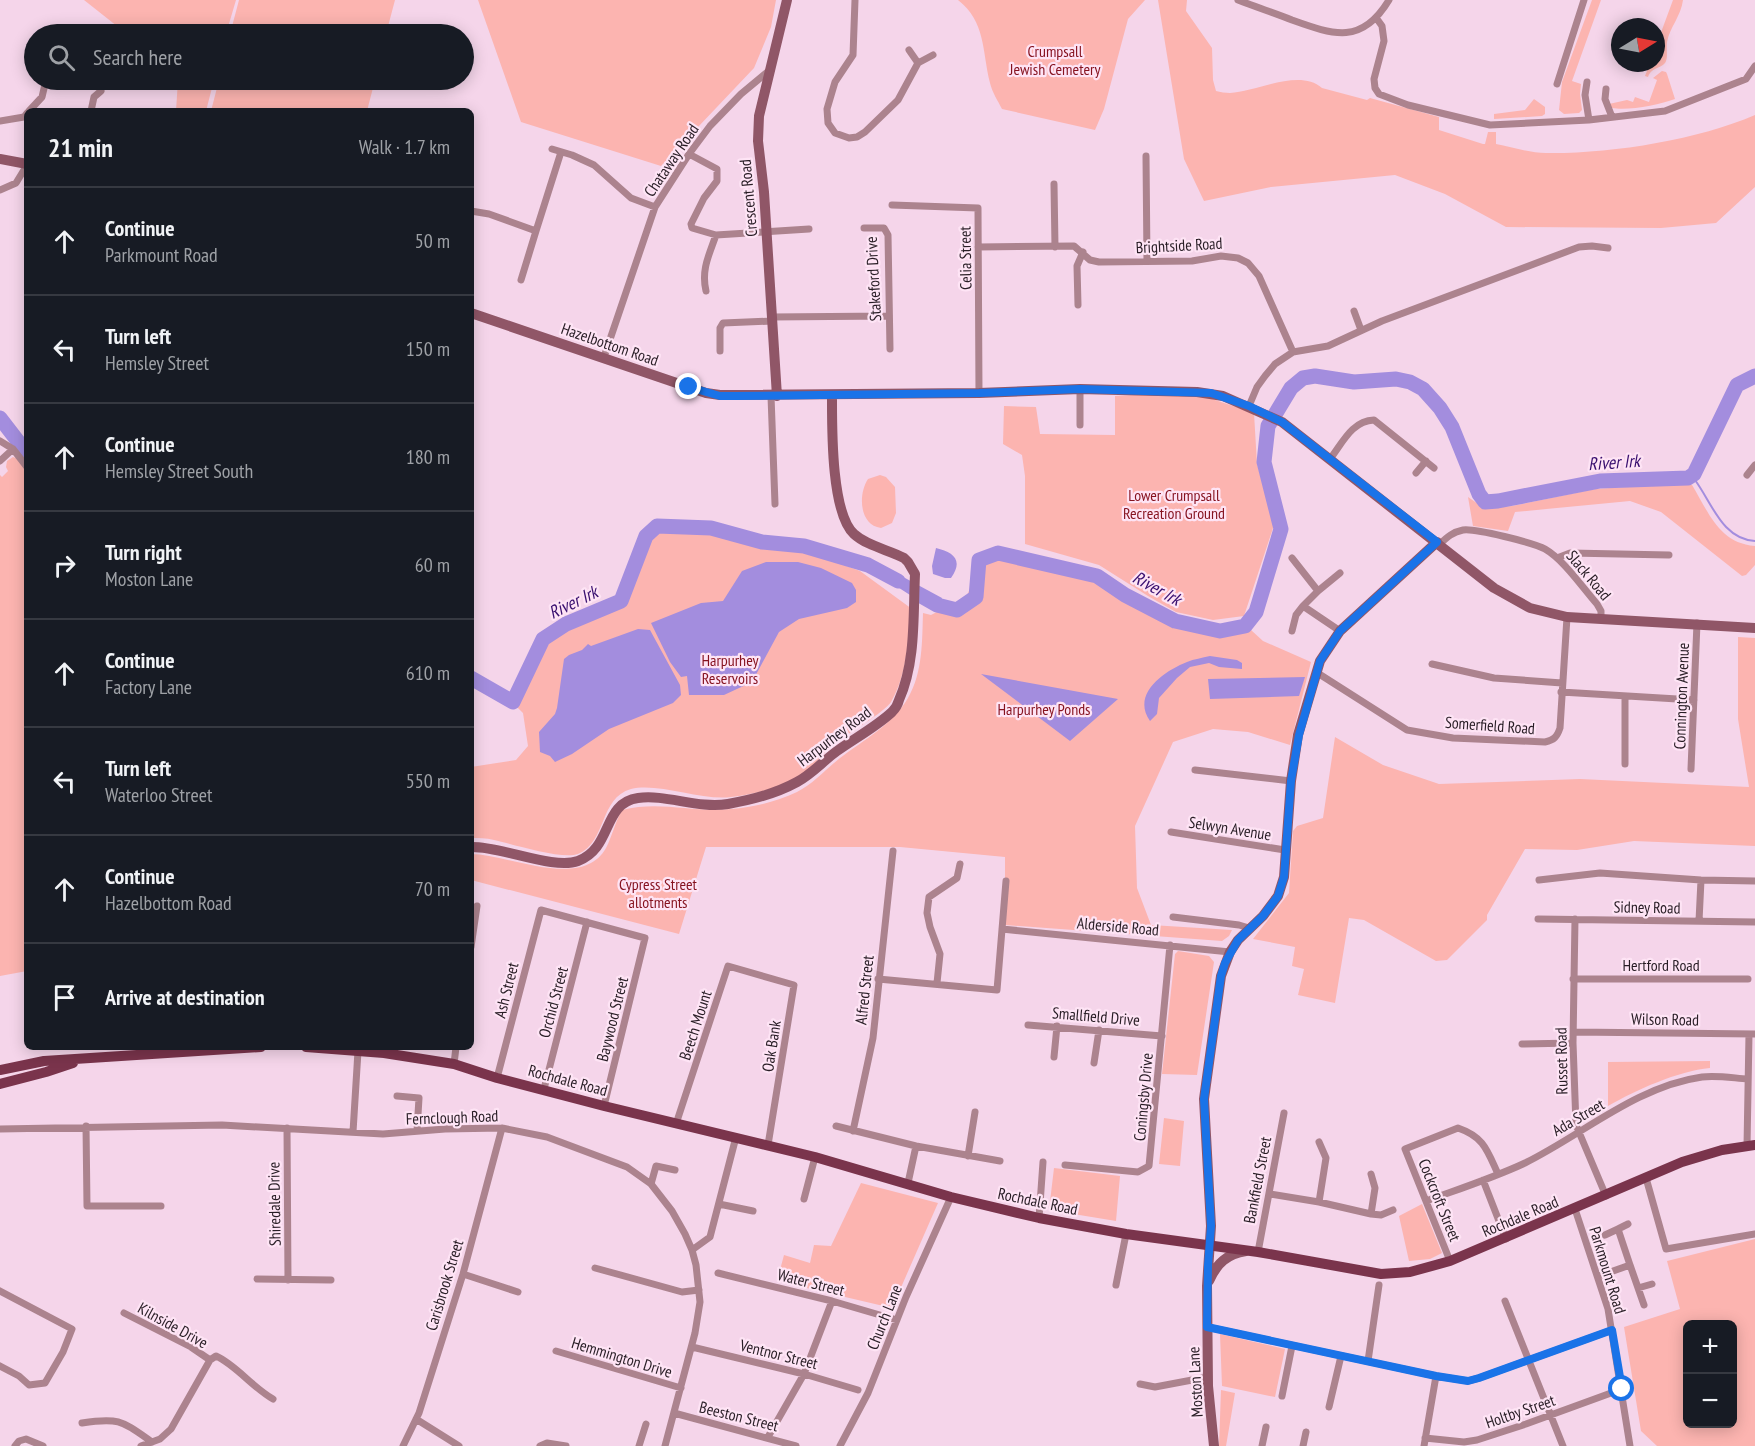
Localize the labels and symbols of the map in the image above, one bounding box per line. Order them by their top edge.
north arrow [1611,18,1665,72]
park label: Crumpsall Jewish Cemetery [1009,41,1100,79]
street label: Chataway Road [639,120,703,200]
street label: Crescent Road [735,158,761,238]
street label: Celia Street [954,225,976,290]
street label: Brightside Road [1135,233,1223,257]
street label: Stakeford Drive [861,236,885,322]
street label: Hazelbottom Road [559,318,661,370]
route end [675,373,701,399]
water label: River Irk [1587,449,1643,475]
park label: Lower Crumpsall Recreation Ground [1123,485,1225,523]
street label: Slack Road [1562,546,1616,604]
water label: River Irk [1129,565,1187,612]
water label: River Irk [545,579,603,624]
street label: Connington Avenue [1669,642,1693,750]
park label: Harpurhey Reservoirs [701,650,759,688]
park label: Harpurhey Ponds [998,699,1091,719]
street label: Harpurhey Road [793,702,875,770]
street label: Somerfield Road [1444,712,1536,738]
street label: Selwyn Avenue [1187,812,1273,844]
park label: Cypress Street allotments [619,874,698,912]
street label: Sidney Road [1613,896,1681,918]
street label: Alderside Road [1076,912,1160,940]
street label: Alfred Street [850,954,878,1026]
street label: Hertford Road [1622,955,1700,975]
street label: Ash Street [489,960,523,1020]
street label: Orchid Street [534,964,572,1040]
street label: Baywood Street [592,974,632,1063]
street label: Beech Mount [674,987,716,1062]
street label: Smallfield Drive [1051,1002,1141,1030]
street label: Wilson Road [1631,1008,1699,1030]
street label: Oak Bank [757,1018,785,1073]
street label: Russet Road [1550,1027,1572,1095]
street label: Coningsby Drive [1129,1052,1157,1142]
street label: Rochdale Road [526,1060,610,1100]
street label: Ada Street [1548,1094,1608,1140]
street label: Fernclough Road [405,1105,499,1129]
street label: Bankfield Street [1239,1134,1275,1225]
street label: Cockcroft Street [1414,1156,1466,1245]
street label: Shiredale Drive [263,1162,285,1246]
street label: Rochdale Road [996,1183,1080,1219]
street label: Rochdale Road [1479,1191,1561,1241]
street label: Parkmount Road [1585,1224,1631,1316]
street label: Carisbrook Street [421,1236,468,1333]
street label: Water Street [775,1264,847,1300]
street label: Church Lane [862,1282,906,1352]
street label: Kilnside Drive [134,1298,212,1352]
street label: Hemmington Drive [569,1332,675,1382]
street label: Ventnor Street [737,1334,821,1373]
street label: Moston Lane [1183,1346,1207,1418]
route start [1608,1375,1634,1401]
street label: Holtby Street [1482,1390,1558,1432]
street label: Beeston Street [697,1397,781,1436]

